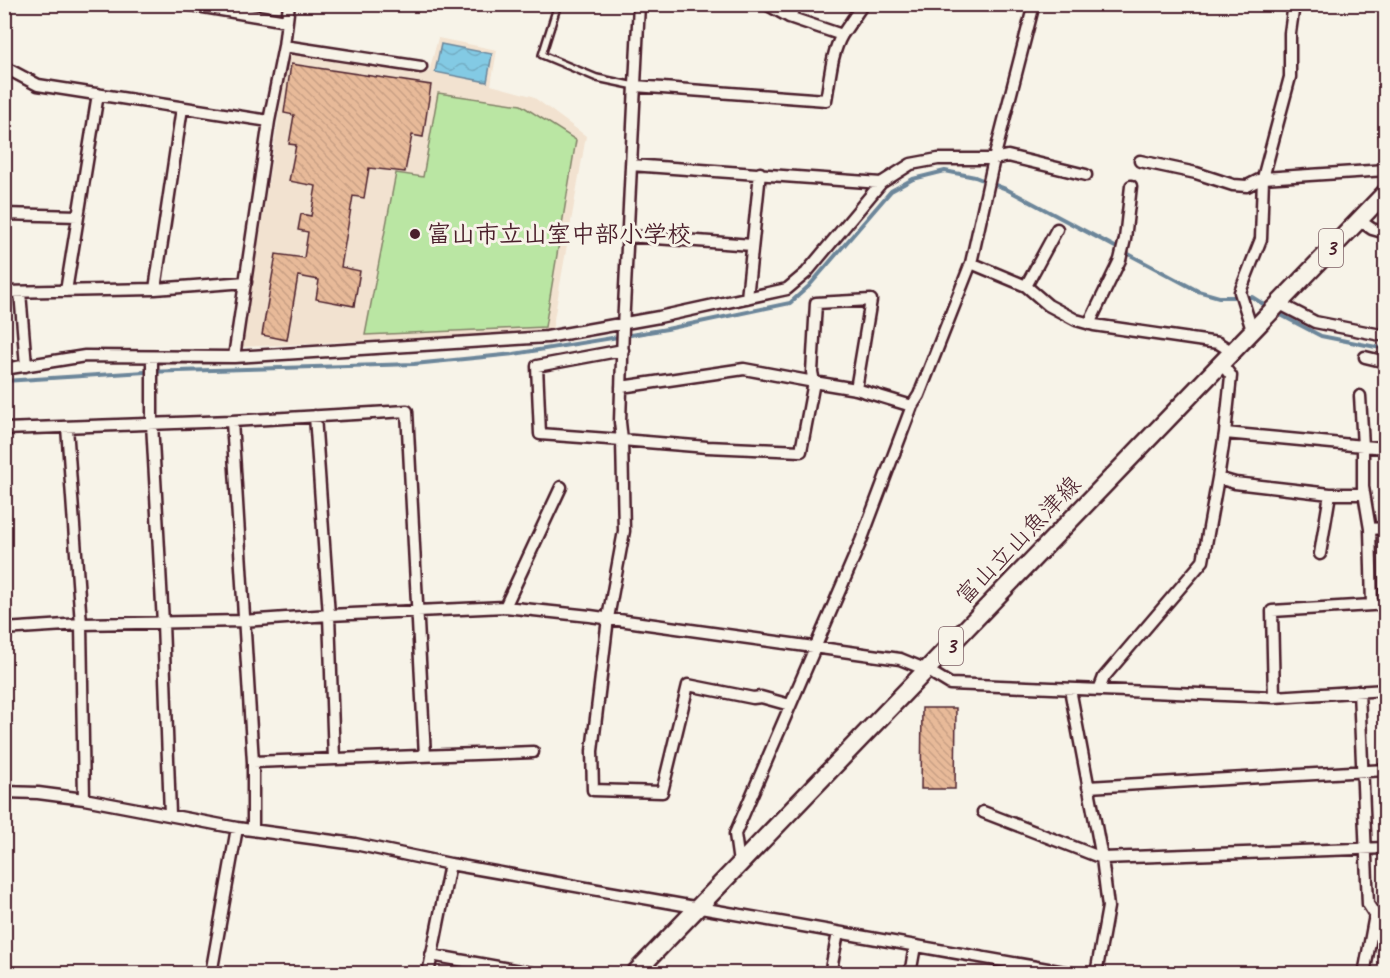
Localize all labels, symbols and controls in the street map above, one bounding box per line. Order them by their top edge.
place label: 富山市立山室中部小学校 [427,219,691,249]
marker: 富山市立山室中部小学校 [408,227,422,241]
road number: 3 [1319,229,1343,267]
street label: 富山立山魚津線 [949,469,1087,611]
road number: 3 [939,627,963,665]

